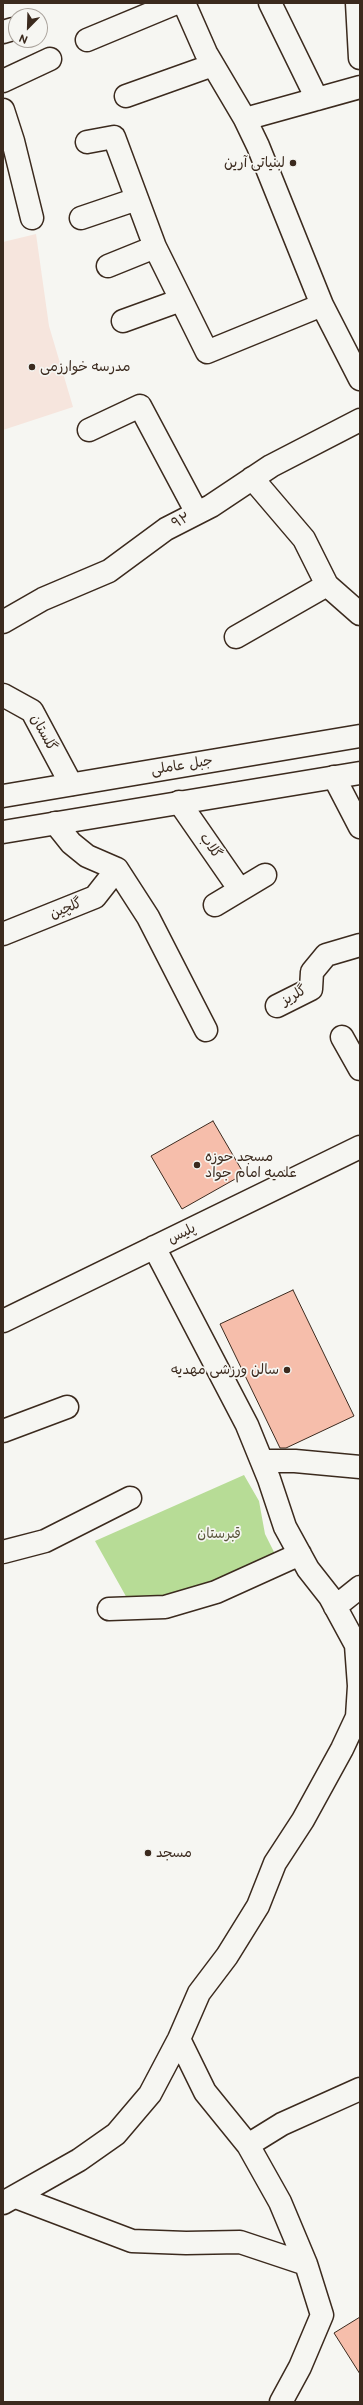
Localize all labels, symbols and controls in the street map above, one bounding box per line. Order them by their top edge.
north arrow [8,8,48,48]
text: N [17,31,30,46]
place label: لبنیاتی آرین [224,155,285,171]
marker: لبنیاتی آرین [288,158,298,168]
place label: مدرسه خوارزمی [40,359,130,375]
marker: مدرسه خوارزمی [27,362,37,372]
street label: ۹۲ [169,509,193,533]
street label: گلستان [26,712,60,754]
street label: جبل عاملی [150,753,214,779]
street label: گلاب [195,830,225,862]
street label: گلچین [47,895,85,923]
street label: گلریز [278,982,310,1010]
place label: مسجد حوزه علمیه امام جواد [205,1149,297,1182]
marker: مسجد حوزه علمیه امام جواد [192,1160,202,1170]
street label: پلیس [165,1220,199,1248]
place label: سالن ورزشی مهدیه [171,1362,279,1378]
marker: سالن ورزشی مهدیه [282,1365,292,1375]
park label: قبرستان [197,1526,241,1542]
place label: مسجد [156,1845,192,1861]
marker: مسجد [143,1848,153,1858]

